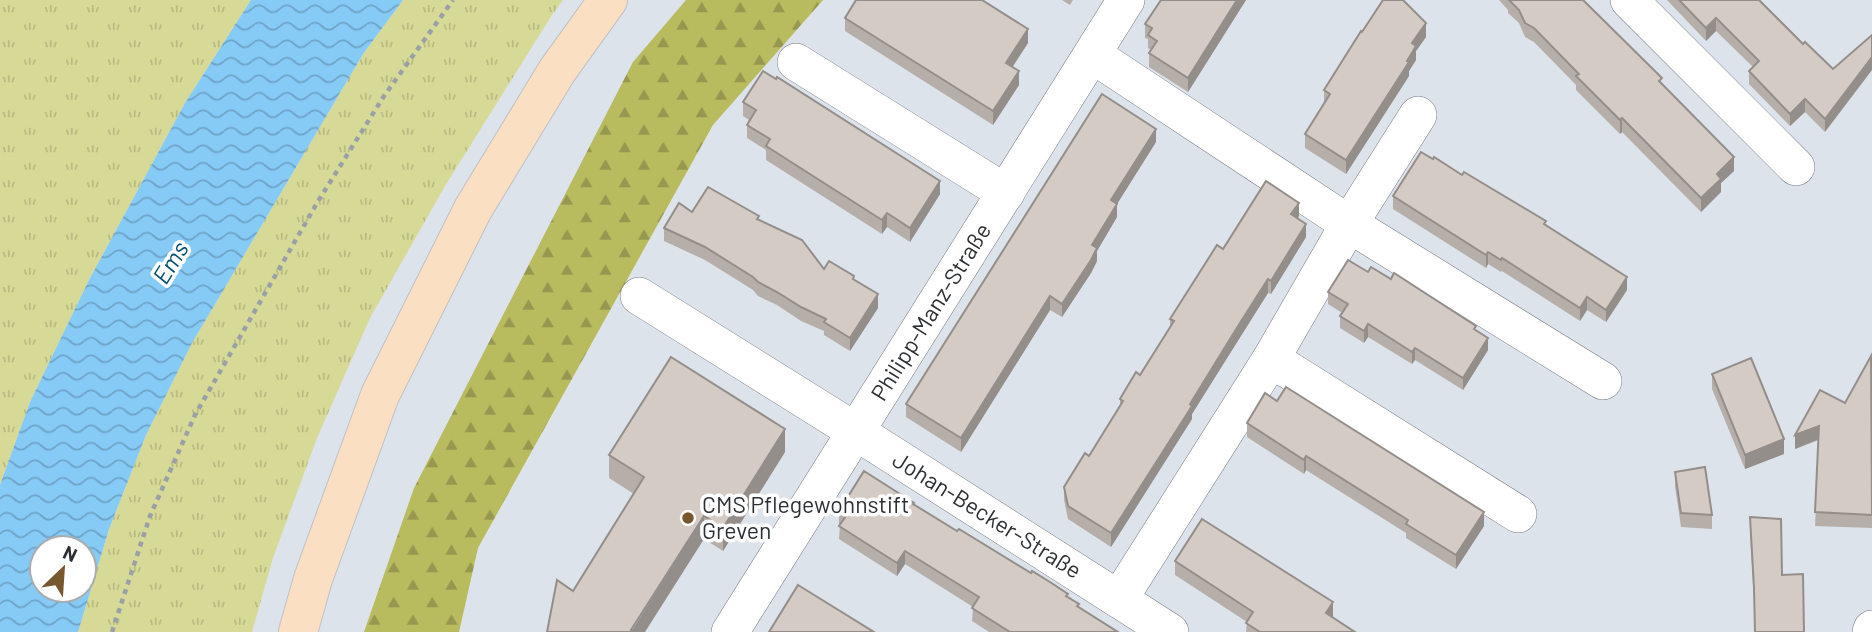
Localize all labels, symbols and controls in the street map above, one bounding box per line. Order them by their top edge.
street label: Philipp-Manz-Straße [864,217,996,405]
water label: Ems [146,236,194,289]
street label: Johan-Becker-Straße [888,445,1087,584]
place label: CMS Pflegewohnstift Greven [702,490,909,544]
marker: CMS Pflegewohnstift Greven [680,510,696,526]
north arrow [28,534,98,604]
text: N [60,540,81,566]

